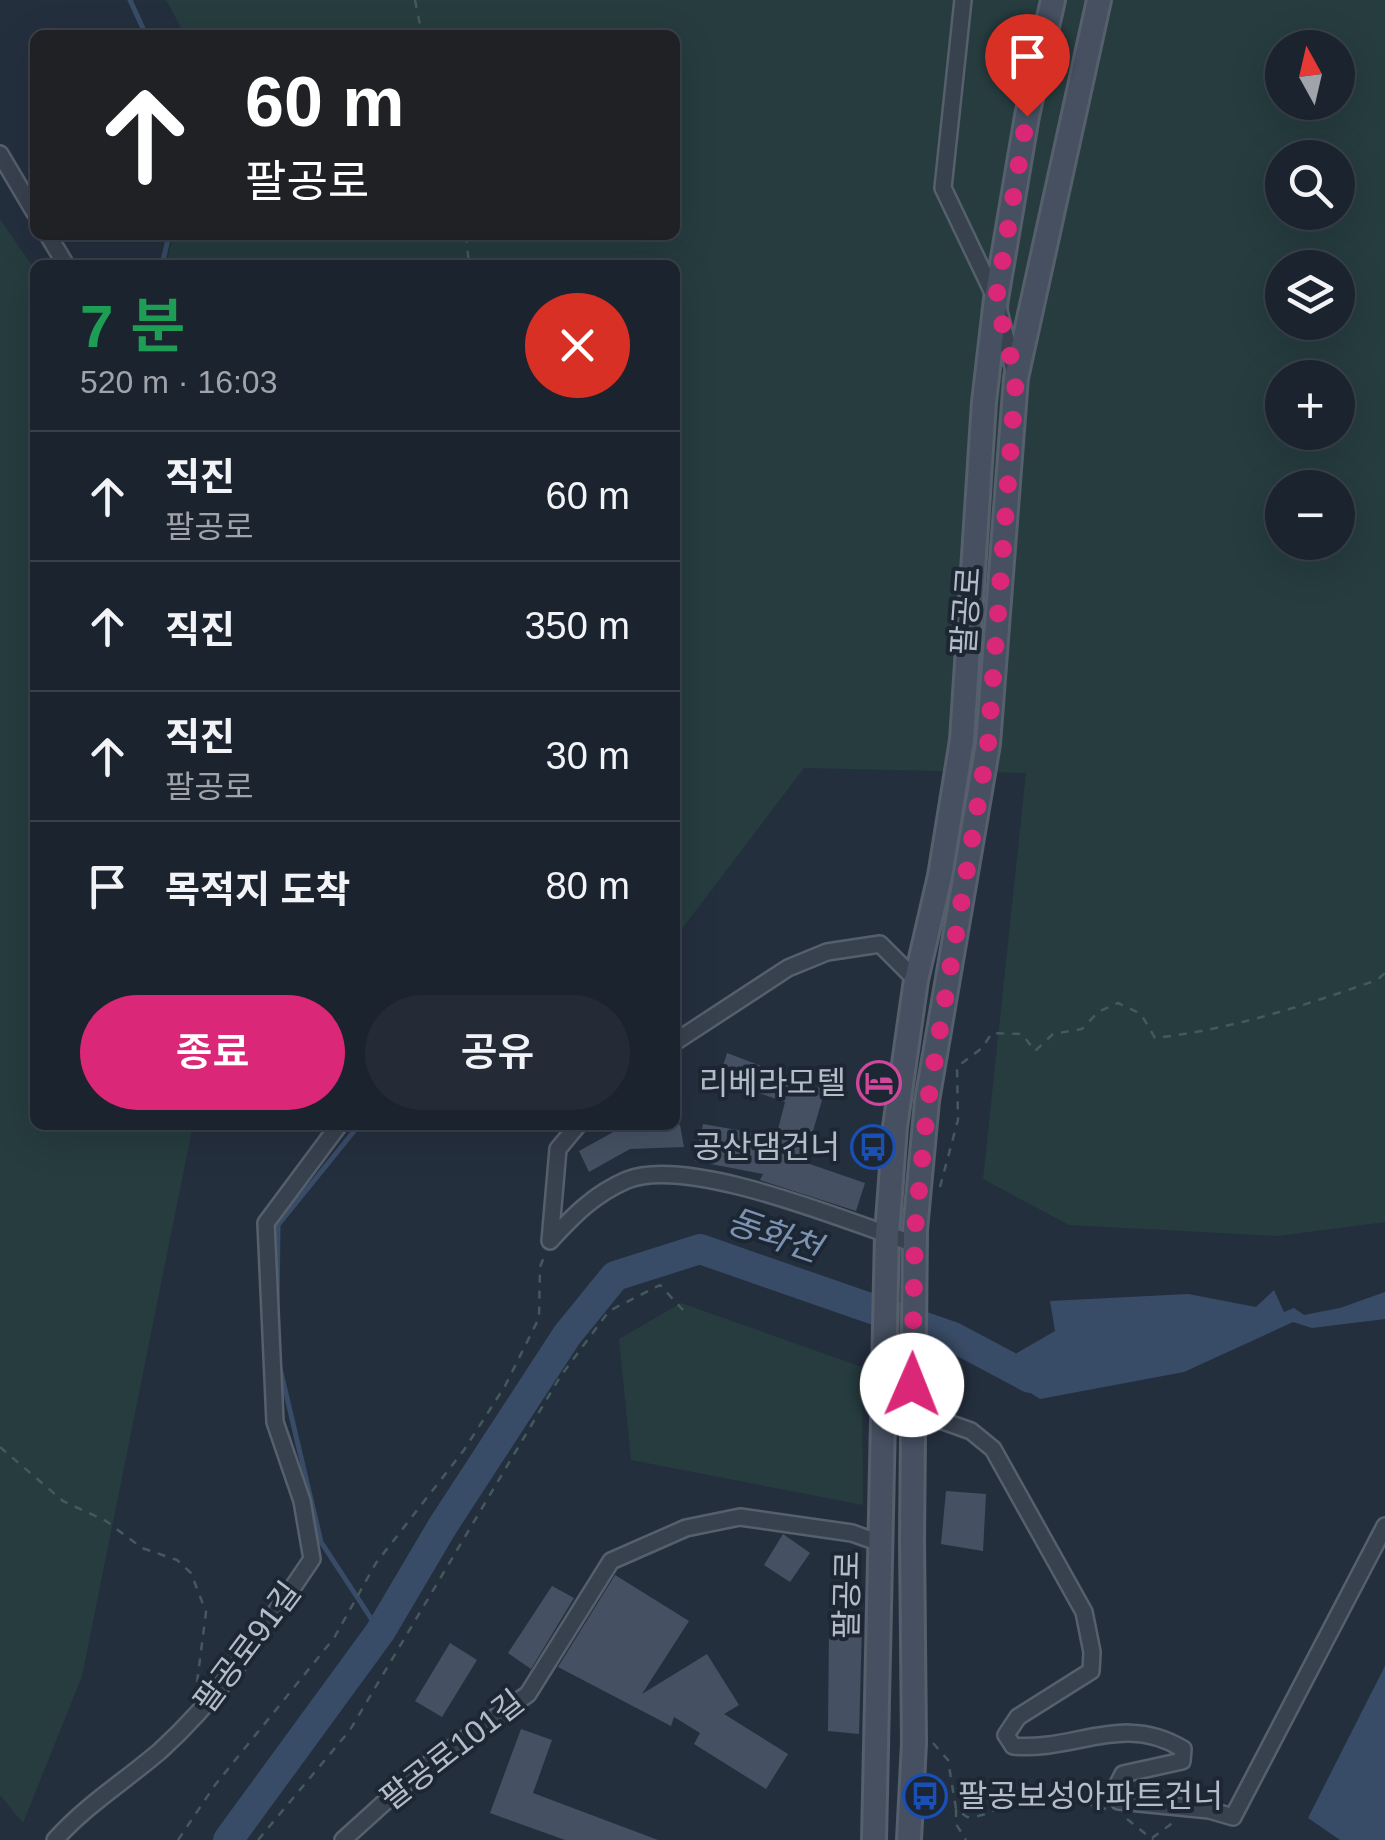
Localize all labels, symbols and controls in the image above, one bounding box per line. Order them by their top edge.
pin [985,14,1070,117]
icon: arrive [1000,29,1055,84]
north arrow [1265,30,1355,120]
map controls [1265,30,1355,560]
text: 60 m [245,63,405,141]
icon: ahead [80,70,210,200]
button: search [1265,140,1355,230]
text: 팔공로 [245,156,369,207]
button: layers [1265,250,1355,340]
text: 7 분 [80,293,185,360]
button: close [525,293,630,398]
button: + [1265,360,1355,450]
text: 520 m · 16:03 [80,364,277,400]
text: 직진 [165,456,235,498]
icon: ahead [80,469,135,524]
button: − [1265,470,1355,560]
text: 60 m [546,475,630,517]
text: 팔공로 [165,509,253,545]
street label: 팔공로 [945,566,987,656]
icon: ahead [80,599,135,654]
text: 350 m [524,605,630,647]
text: 직진 [165,609,235,651]
text: 직진 [165,716,235,758]
icon: ahead [80,729,135,784]
text: 30 m [546,735,630,777]
text: 팔공로 [165,769,253,805]
icon: arrive [80,859,135,914]
text: 80 m [546,865,630,907]
text: 목적지 도착 [165,869,350,911]
button: 종료 [80,995,345,1110]
button: 공유 [365,995,630,1110]
hotel icon: 리베라모텔 [856,1060,902,1106]
place label: 리베라모텔 [699,1065,846,1101]
bus stop icon: 공산댐건너 [850,1124,896,1170]
place label: 공산댐건너 [693,1129,840,1165]
water label: 동화천 [722,1200,830,1270]
position arrow [860,1333,964,1437]
street label: 팔공로 [828,1551,866,1639]
street label: 팔공로91길 [186,1575,308,1719]
street label: 팔공로101길 [373,1683,531,1817]
bus stop icon: 팔공보성아파트건너 [902,1773,948,1819]
place label: 팔공보성아파트건너 [958,1778,1223,1814]

